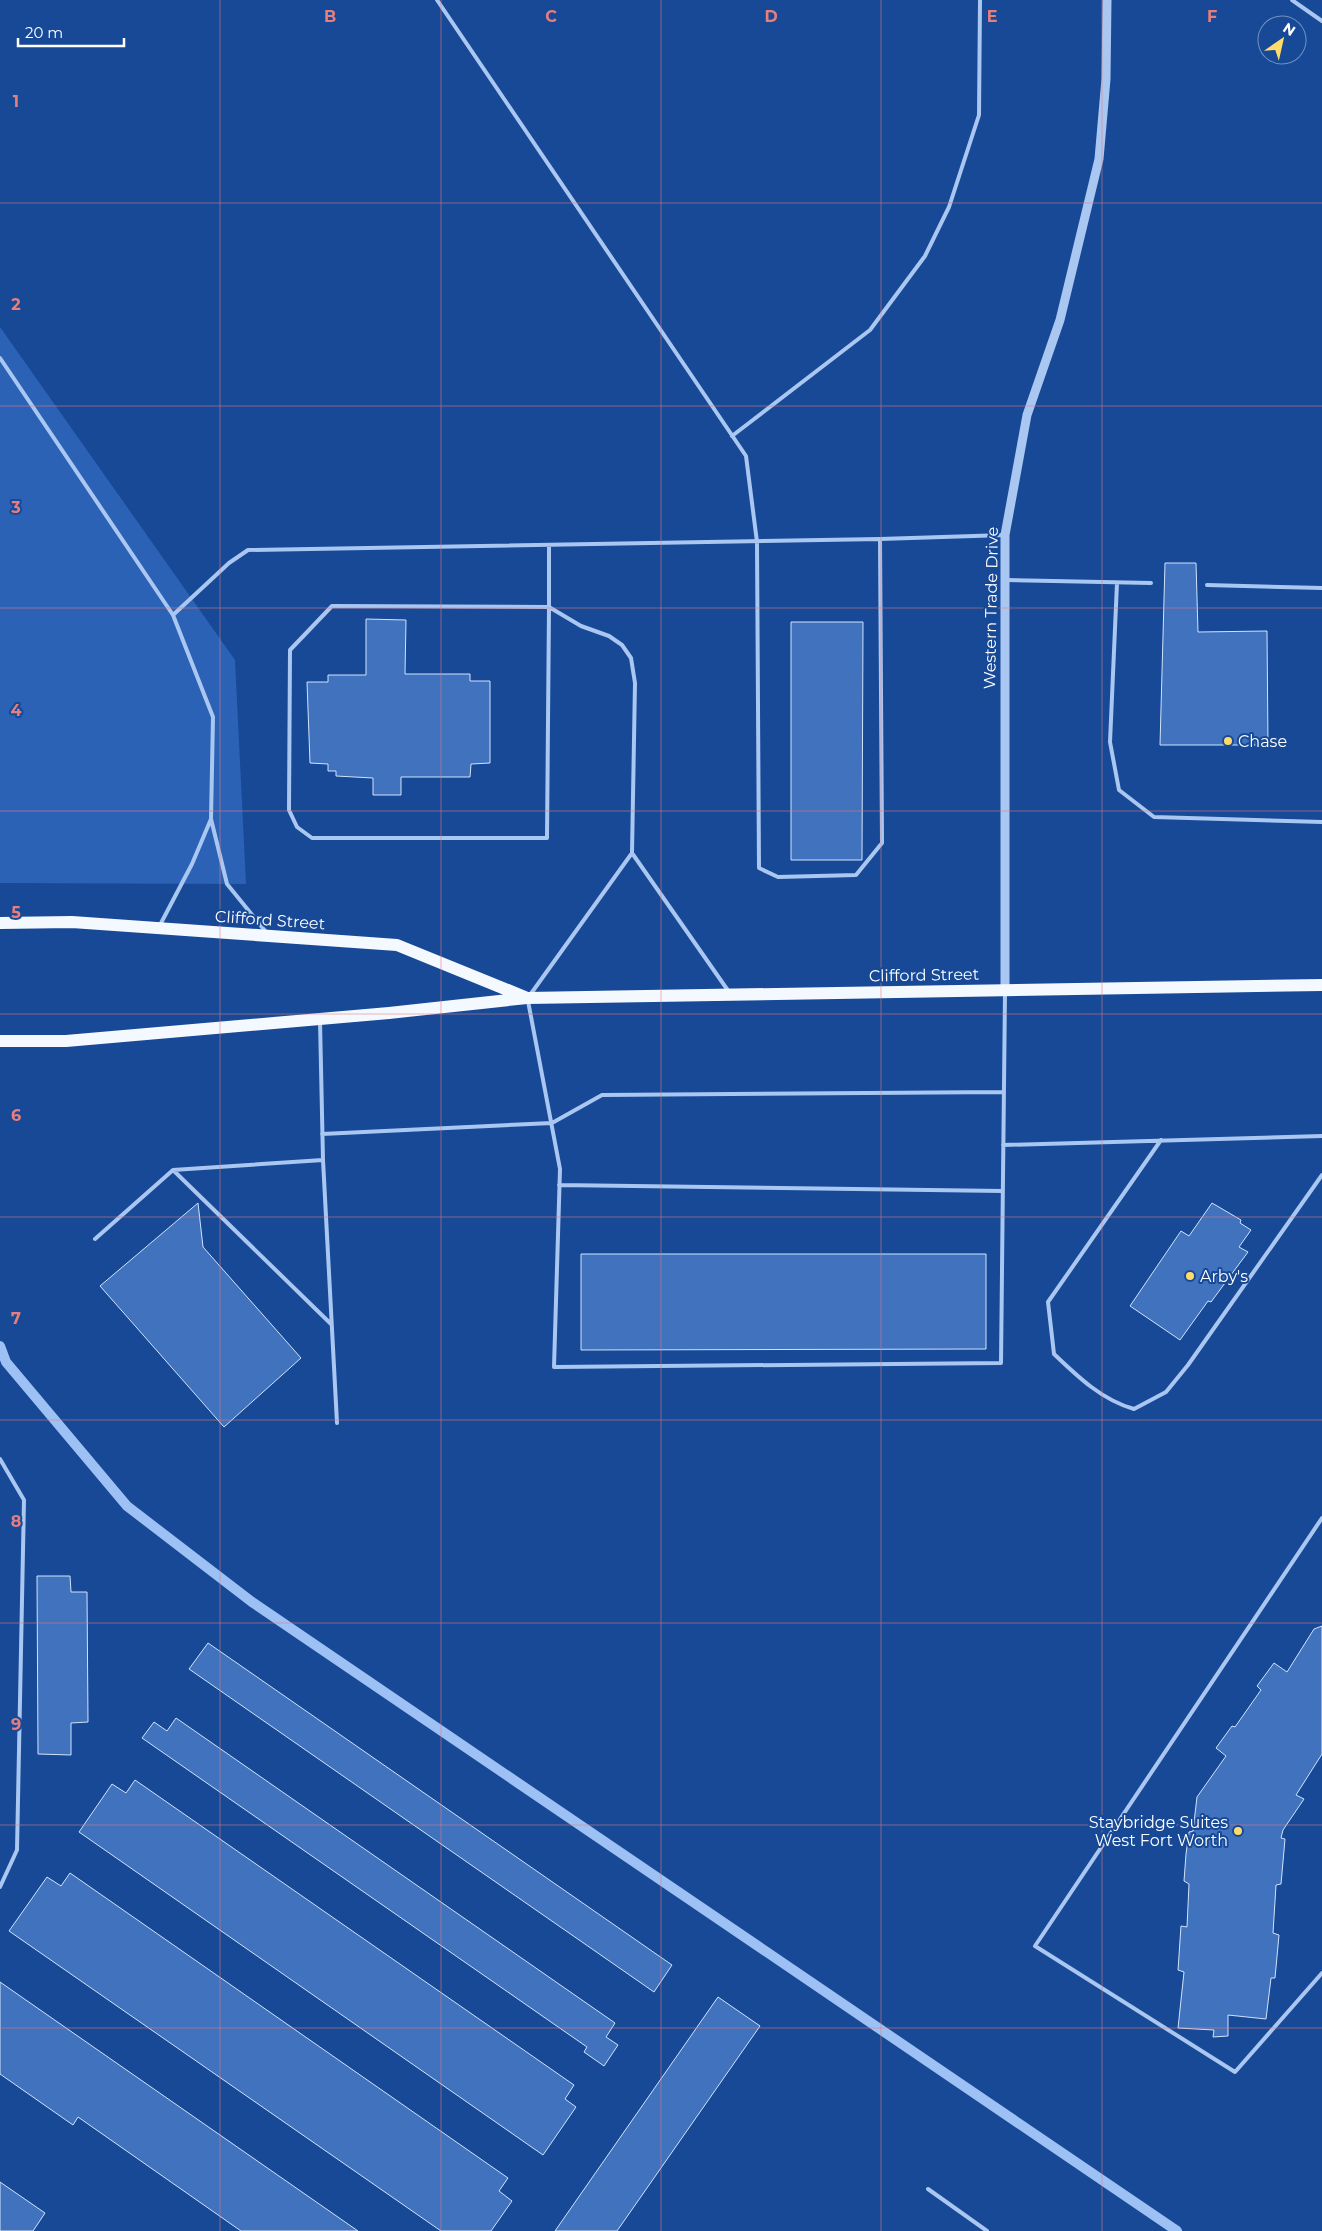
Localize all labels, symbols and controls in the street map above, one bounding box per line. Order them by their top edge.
text: B [324,7,336,26]
text: C [545,7,557,26]
text: D [764,7,778,26]
text: E [987,7,997,26]
text: F [1207,7,1217,26]
scale bar [18,15,124,47]
north arrow [1257,15,1307,65]
text: N [1280,19,1299,40]
text: 20 m [25,23,63,42]
text: 1 [13,92,19,111]
text: 2 [11,295,21,314]
text: 3 [10,498,21,517]
street label: Western Trade Drive [980,527,1002,689]
text: 4 [10,701,22,720]
place label: Chase [1238,732,1287,751]
marker: Chase [1222,735,1234,747]
text: 5 [11,903,21,922]
street label: Clifford Street [214,907,326,933]
street label: Clifford Street [869,965,980,985]
text: 6 [11,1106,21,1125]
place label: Arby's [1200,1267,1248,1286]
marker: Arby's [1184,1270,1196,1282]
text: 7 [11,1309,21,1328]
text: 8 [11,1512,21,1531]
text: 9 [11,1715,21,1734]
place label: Staybridge Suites West Fort Worth [1089,1813,1228,1850]
marker: Staybridge Suites West Fort Worth [1232,1825,1244,1837]

